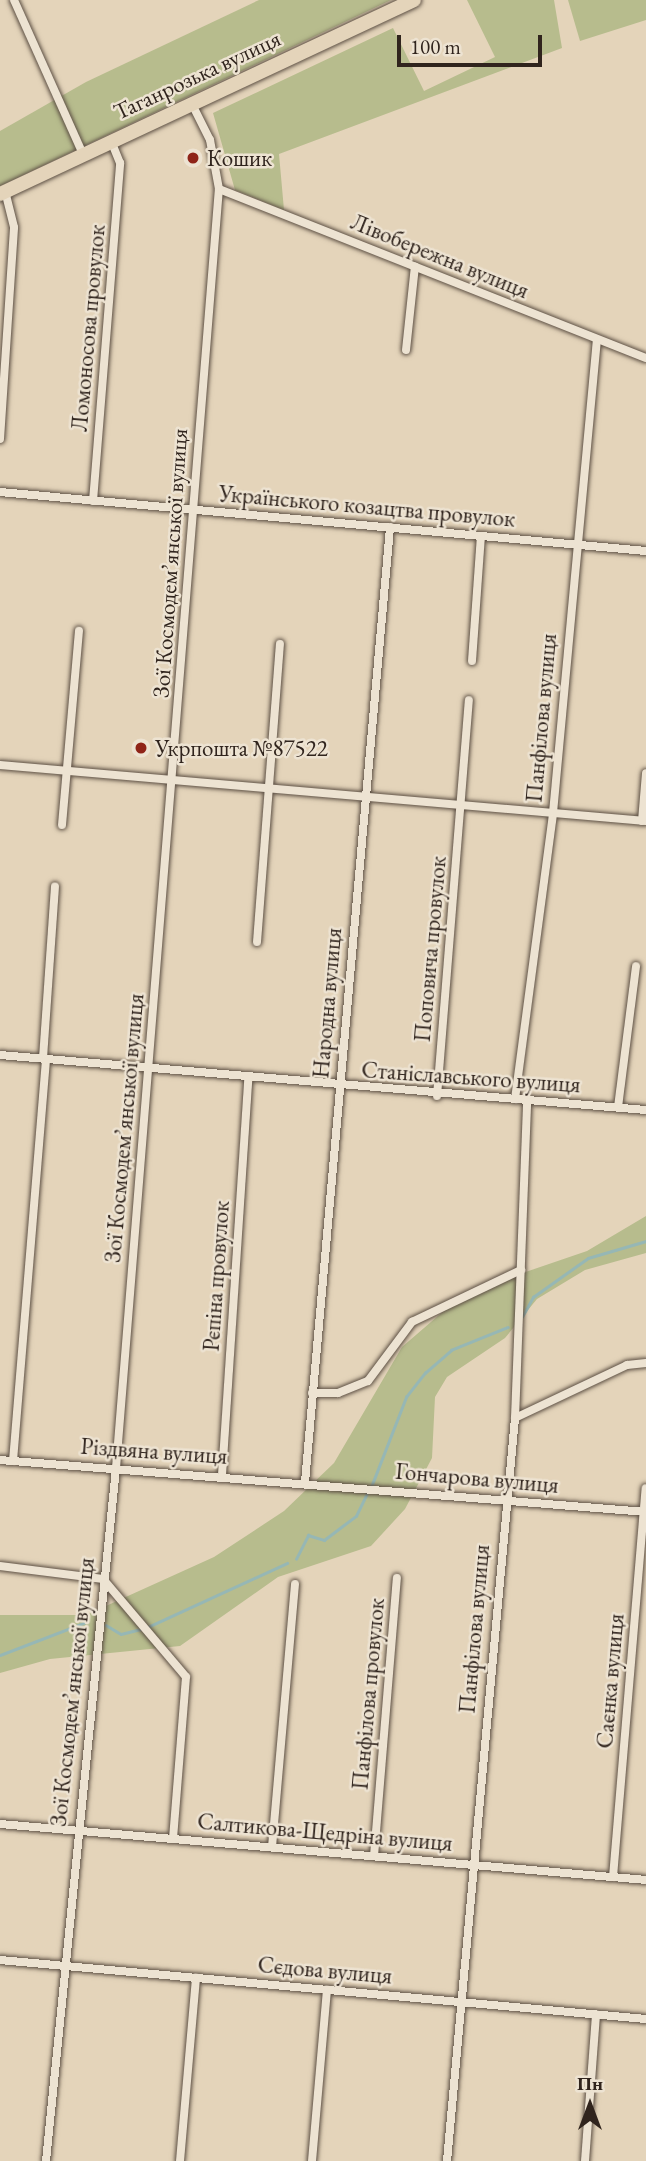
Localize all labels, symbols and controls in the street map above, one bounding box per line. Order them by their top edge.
scale bar [401,21,546,65]
street label: Таганрозька вулиця [109,24,285,126]
text: 100 m [410,33,461,60]
place label: Кошик [207,144,272,172]
marker: Кошик [185,150,201,166]
street label: Лівобережна вулиця [347,208,533,304]
street label: Ломоносова провулок [65,223,111,433]
street label: Зої Космодем’янської вулиця [147,427,193,699]
street label: Українського козацтва провулок [218,479,516,533]
street label: Панфілова вулиця [520,632,562,804]
place label: Укрпошта №87522 [155,734,328,762]
marker: Укрпошта №87522 [133,740,149,756]
street label: Поповича провулок [408,855,452,1043]
street label: Народна вулиця [307,927,347,1079]
street label: Зої Космодем’янської вулиця [98,992,150,1264]
street label: Станіславського вулиця [361,1056,581,1098]
street label: Рєпіна провулок [197,1200,235,1352]
street label: Різдвяна вулиця [80,1432,228,1470]
street label: Гончарова вулиця [394,1457,560,1499]
street label: Панфілова вулиця [453,1543,495,1715]
street label: Зої Космодем’янської вулиця [44,1556,100,1828]
street label: Панфілова провулок [346,1597,390,1791]
street label: Саєнка вулиця [590,1612,630,1750]
street label: Салтикова-Щедріна вулиця [196,1807,454,1857]
street label: Сєдова вулиця [257,1950,393,1990]
north arrow [555,2070,625,2140]
text: Пн [577,2071,603,2096]

